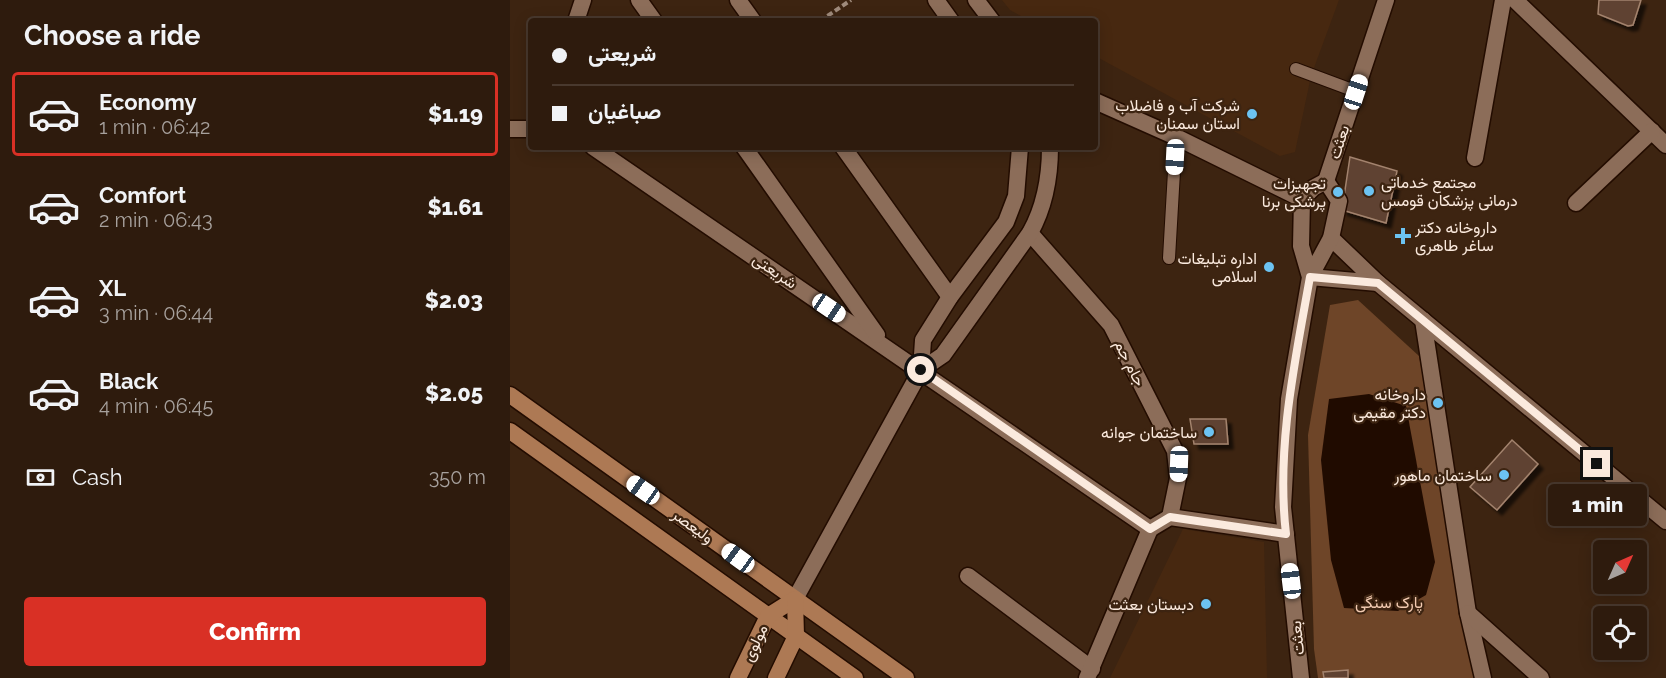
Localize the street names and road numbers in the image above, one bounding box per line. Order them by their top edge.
street label: بعثت [1325,123,1353,161]
street label: شریعتی [749,249,801,293]
street label: جام جم [1109,337,1150,390]
street label: ولیعصر [667,504,717,548]
street label: بعثت [1286,620,1308,656]
street label: مولوی [738,621,773,665]

